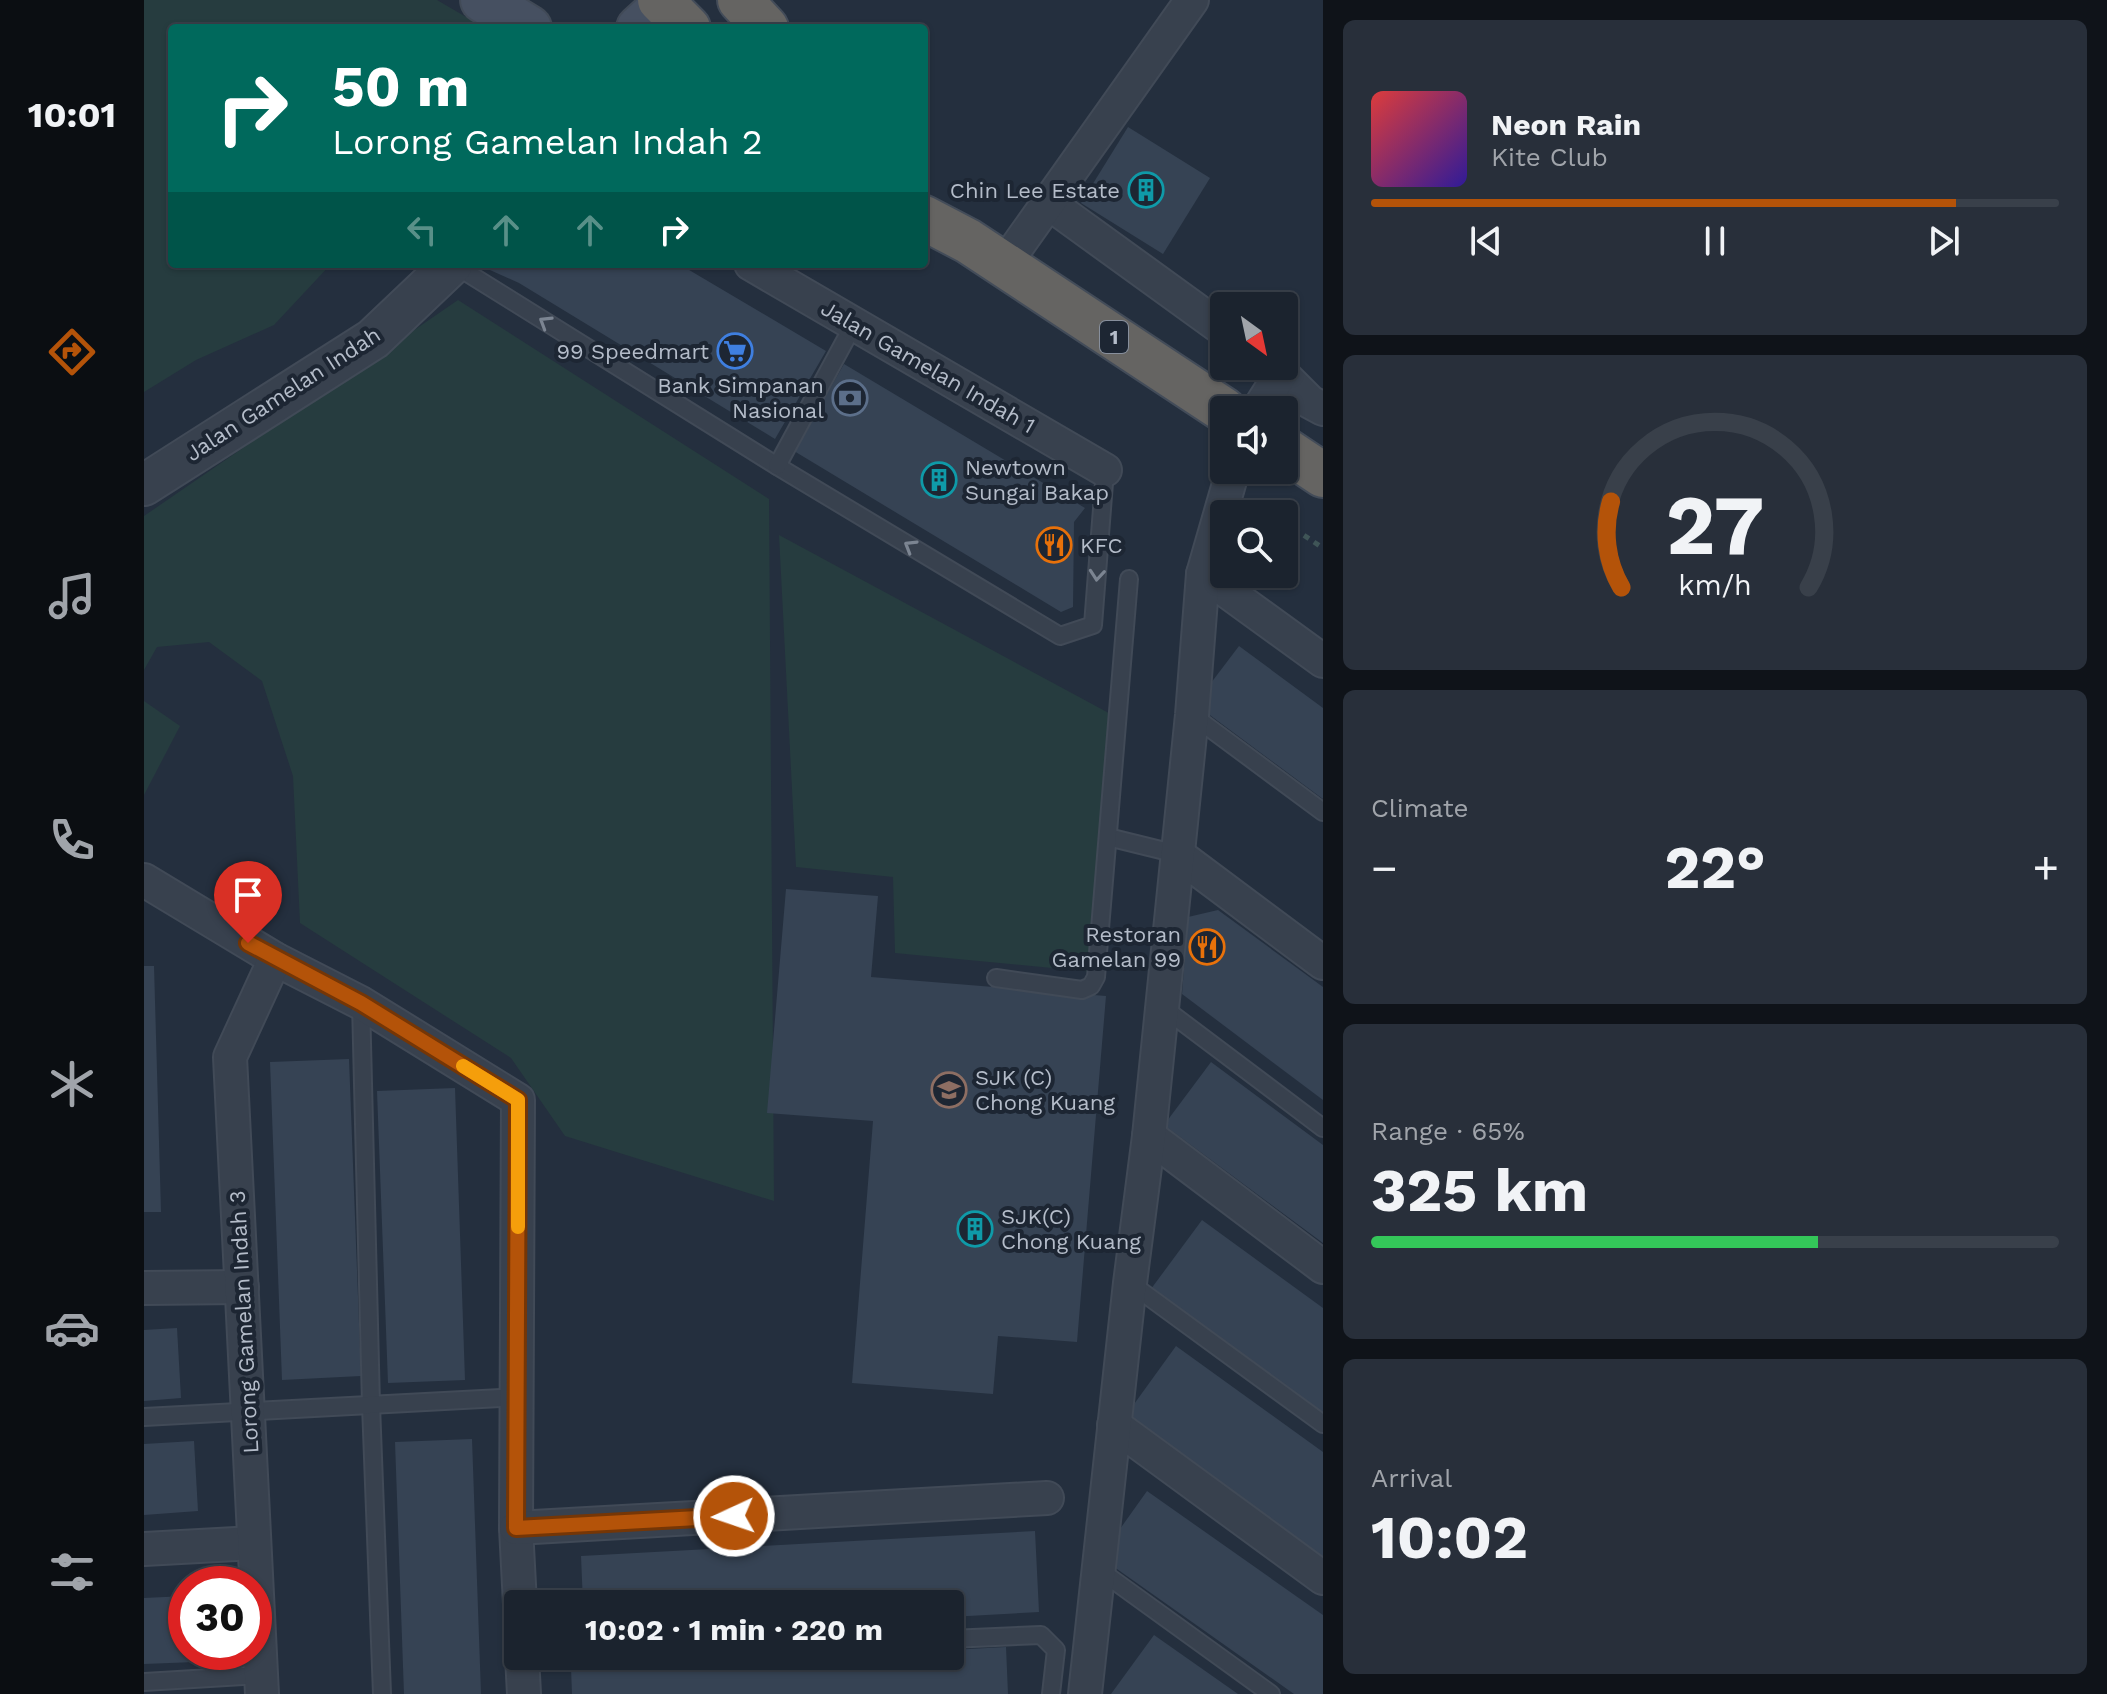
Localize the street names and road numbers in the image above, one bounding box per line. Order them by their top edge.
street label: Jalan Gamelan Indah 1 [817,296,1039,438]
road number: 1 [1100,321,1128,353]
street label: Jalan Gamelan Indah [181,322,385,466]
street label: Lorong Gamelan Indah 3 [225,1190,263,1454]

